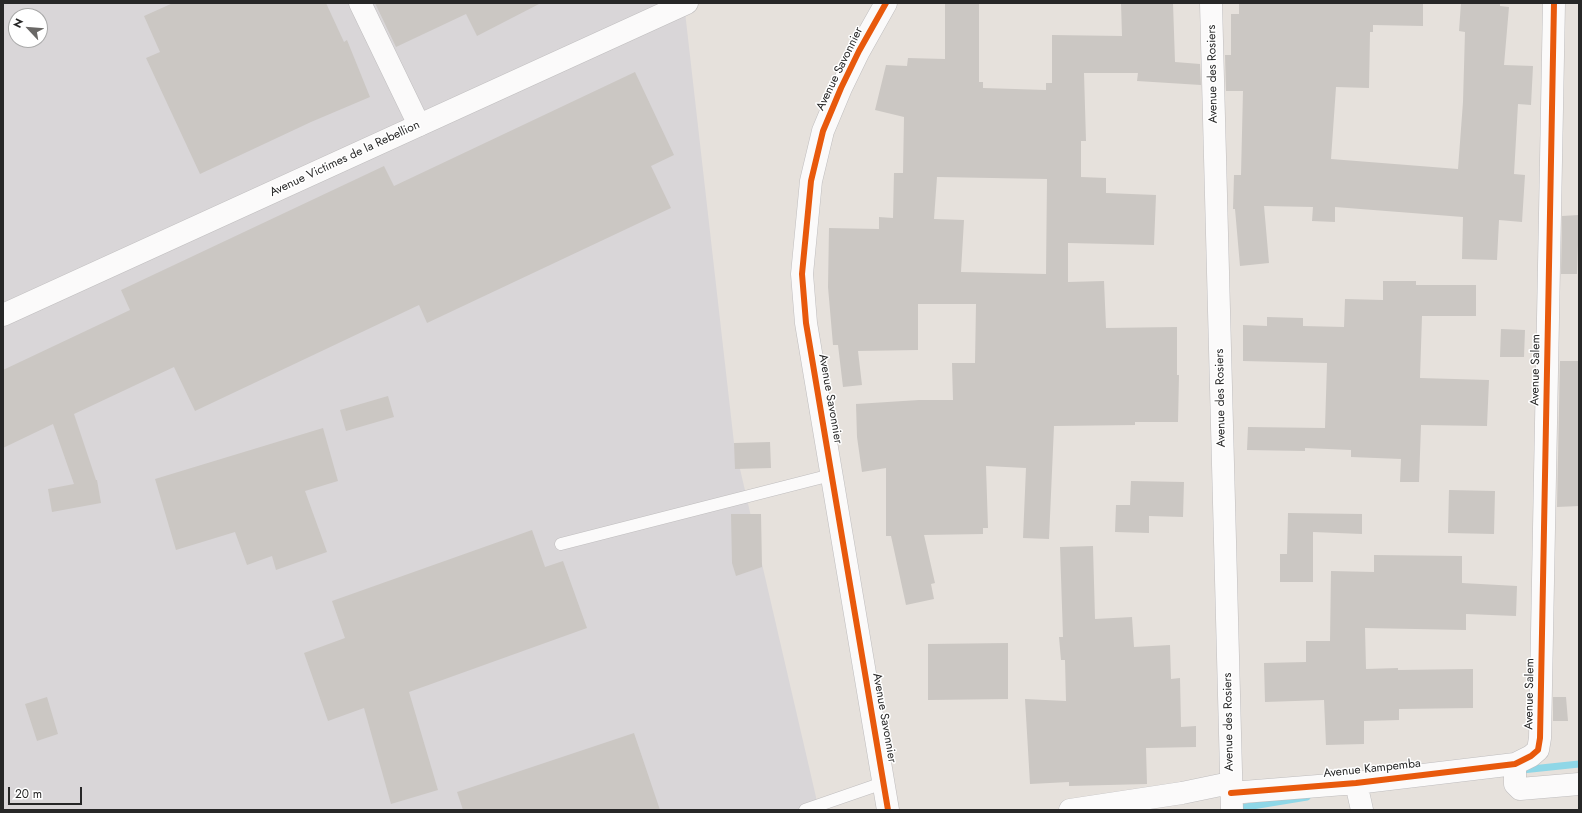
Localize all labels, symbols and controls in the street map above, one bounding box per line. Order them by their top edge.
north arrow [8,8,48,48]
text: N [9,16,27,31]
street label: Avenue des Rosiers [1205,24,1221,124]
street label: Avenue Savonnier [814,25,866,113]
street label: Avenue Victimes de la Rebellion [268,118,422,200]
street label: Avenue Salem [1528,334,1544,406]
street label: Avenue des Rosiers [1213,348,1229,448]
street label: Avenue Savonnier [815,353,845,445]
street label: Avenue Salem [1522,658,1538,730]
street label: Avenue Savonnier [869,672,899,764]
street label: Avenue des Rosiers [1221,672,1237,772]
street label: Avenue Kampemba [1323,757,1421,781]
scale bar [10,779,84,805]
text: 20 m [15,785,42,803]

